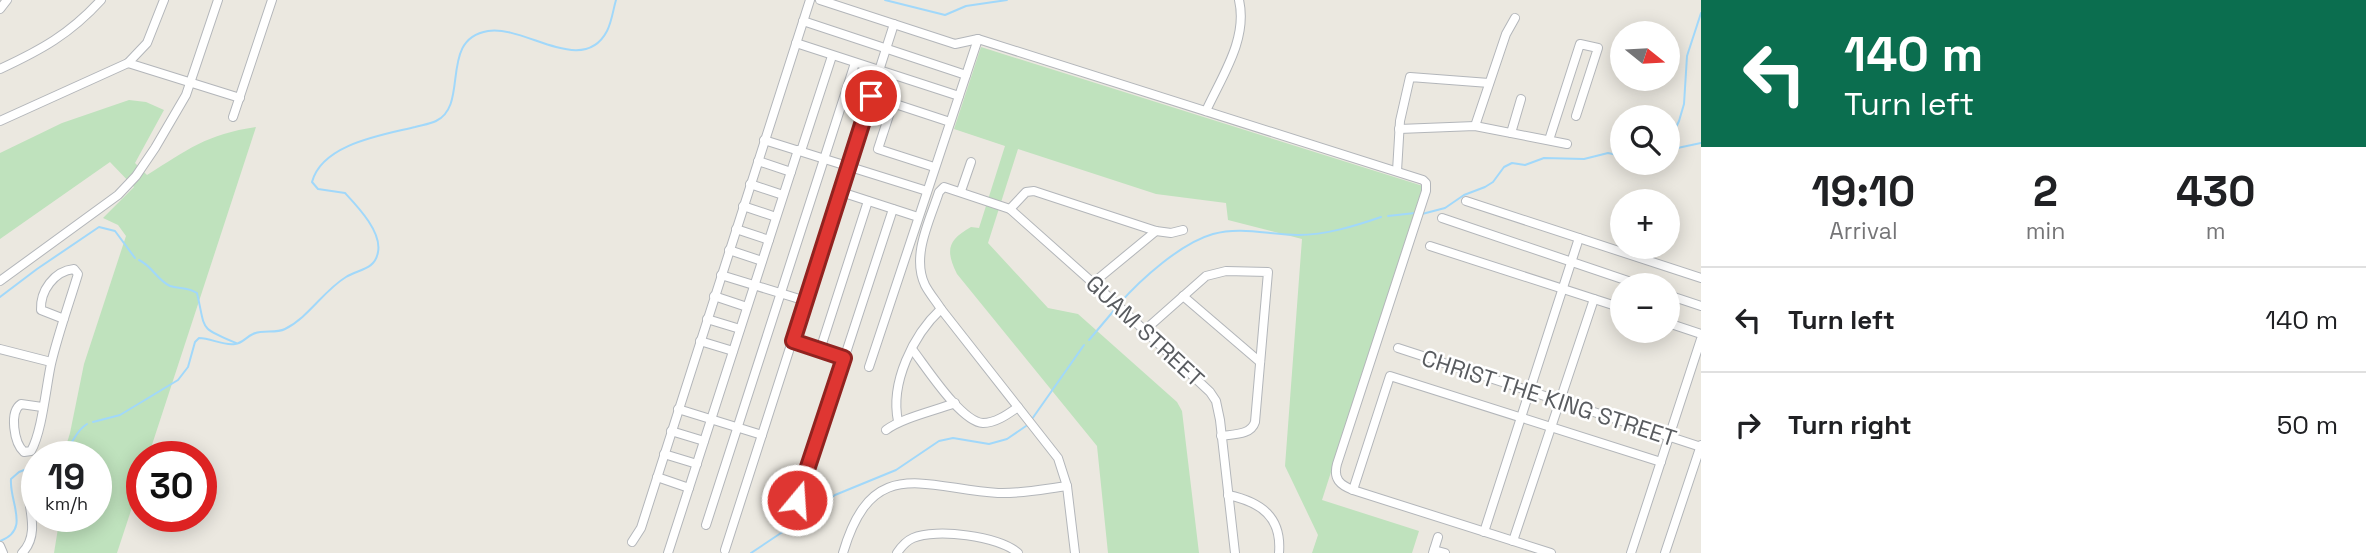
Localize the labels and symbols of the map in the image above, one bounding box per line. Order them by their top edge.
north arrow [1610,21,1680,91]
pin [841,66,901,126]
street label: GUAM STREET [1079,268,1211,394]
street label: CHRIST THE KING STREET [1418,343,1680,453]
speed limit sign: 30 [126,441,217,532]
position arrow [760,463,834,537]

